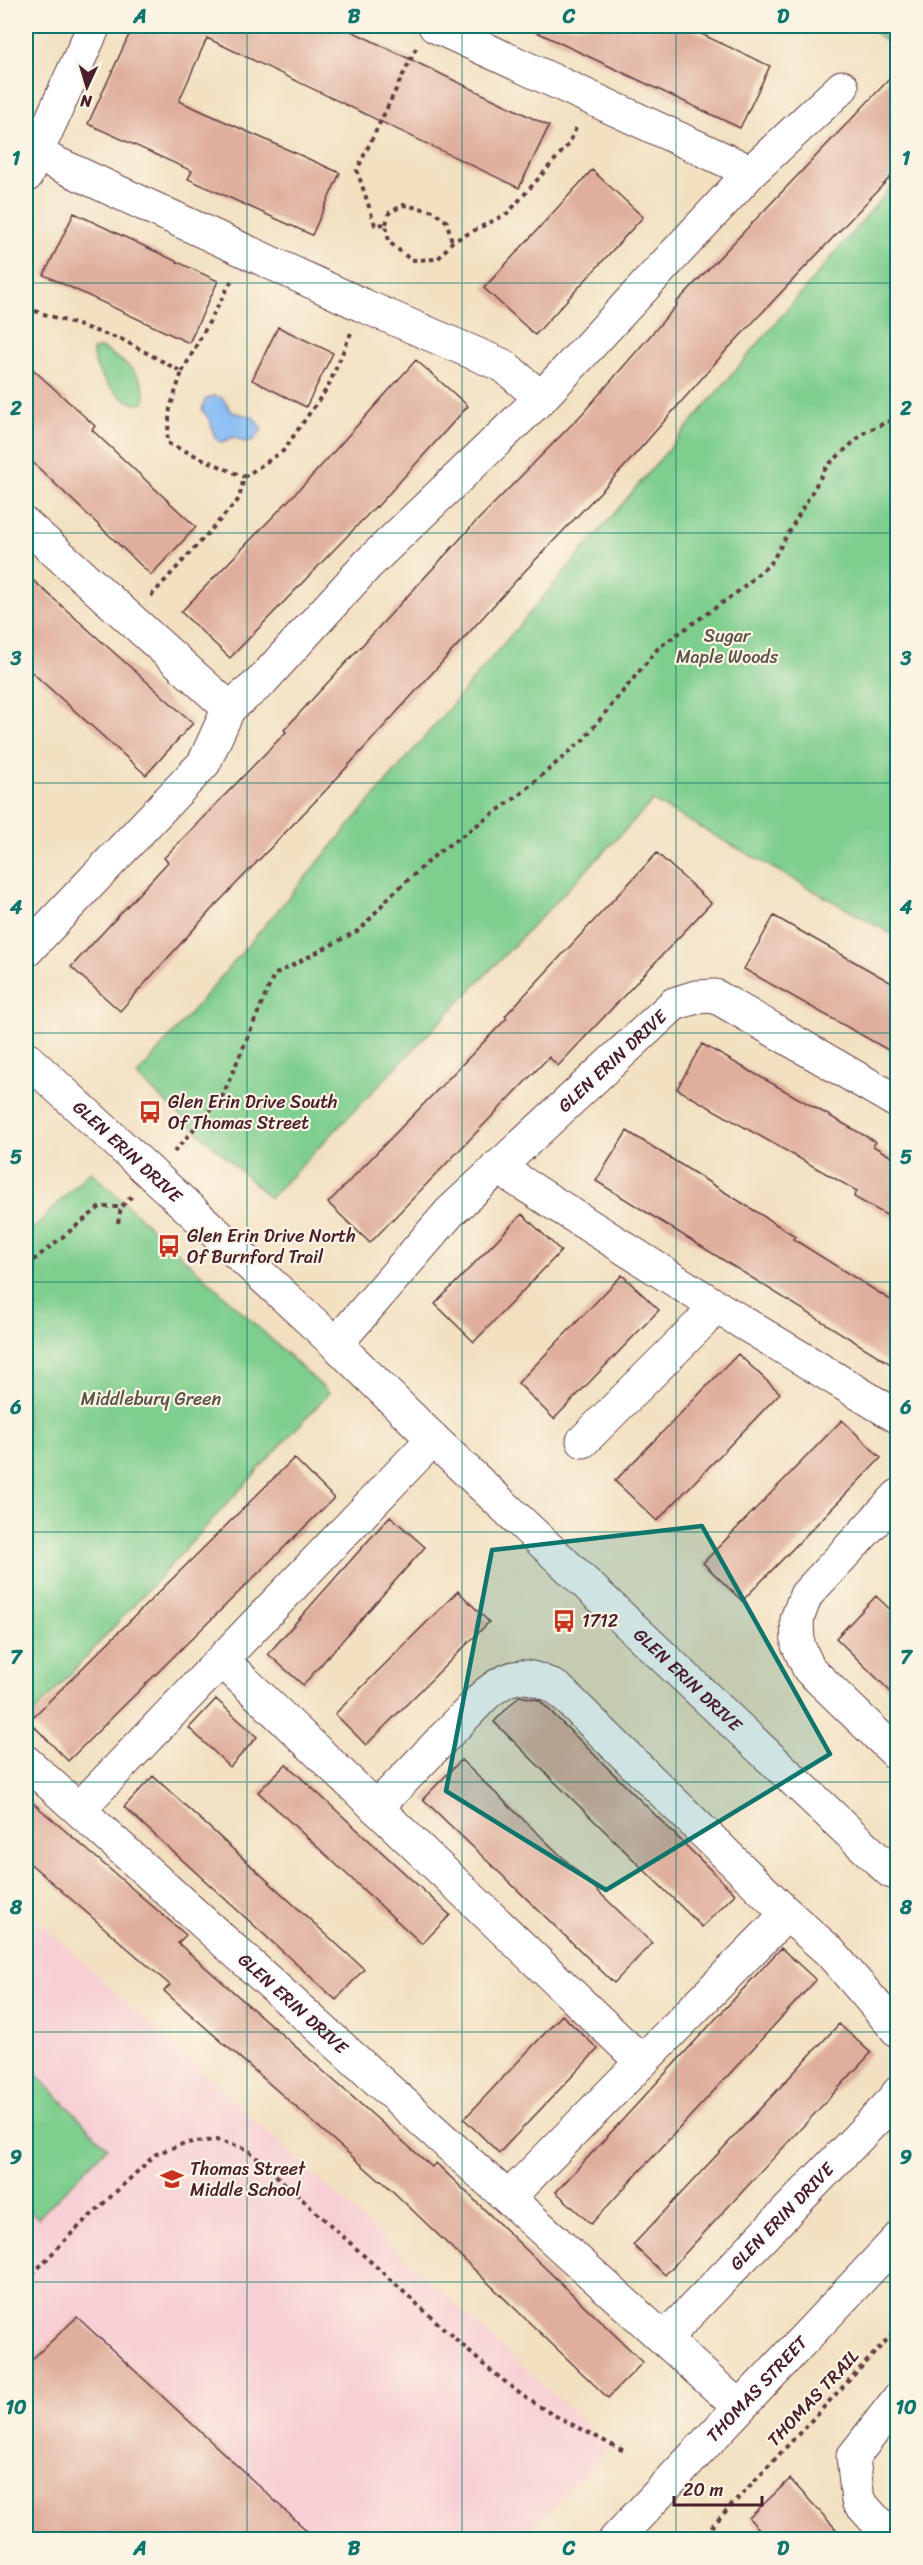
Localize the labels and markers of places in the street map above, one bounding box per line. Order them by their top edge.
place label: Glen Erin Drive South Of Thomas Street [168,1086,338,1139]
bus stop icon: Glen Erin Drive South Of Thomas Street [137,1099,163,1125]
place label: Glen Erin Drive North Of Burnford Trail [187,1220,356,1273]
bus stop icon: Glen Erin Drive North Of Burnford Trail [156,1233,182,1259]
place label: 1712 [582,1605,618,1637]
bus stop icon: 1712 [551,1608,577,1634]
place label: Thomas Street Middle School [190,2153,306,2206]
school or university icon: Thomas Street Middle School [159,2166,185,2192]

